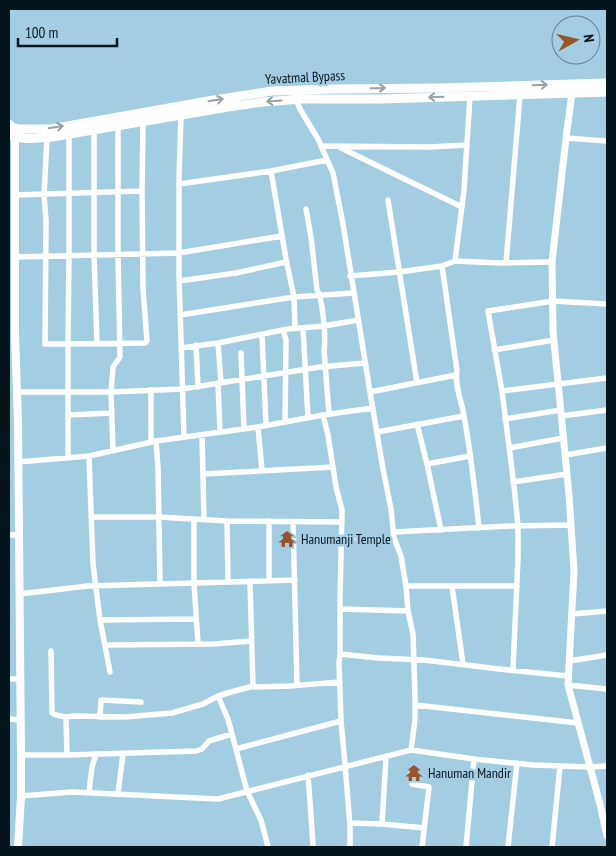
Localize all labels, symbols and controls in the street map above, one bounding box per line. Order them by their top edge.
scale bar [18,15,116,47]
north arrow [551,15,601,65]
text: 100 m [25,23,58,42]
text: N [579,33,598,43]
street label: Yavatmal Bypass [265,66,346,88]
one-way arrow [532,80,548,89]
one-way arrow [370,83,386,93]
one-way arrow [428,92,444,102]
one-way arrow [208,94,224,104]
one-way arrow [266,96,282,105]
one-way arrow [48,122,64,132]
temple icon: Hanumanji Temple [277,529,297,549]
place label: Hanumanji Temple [301,530,391,548]
temple icon: Hanuman Mandir [404,763,424,783]
place label: Hanuman Mandir [428,764,511,782]

